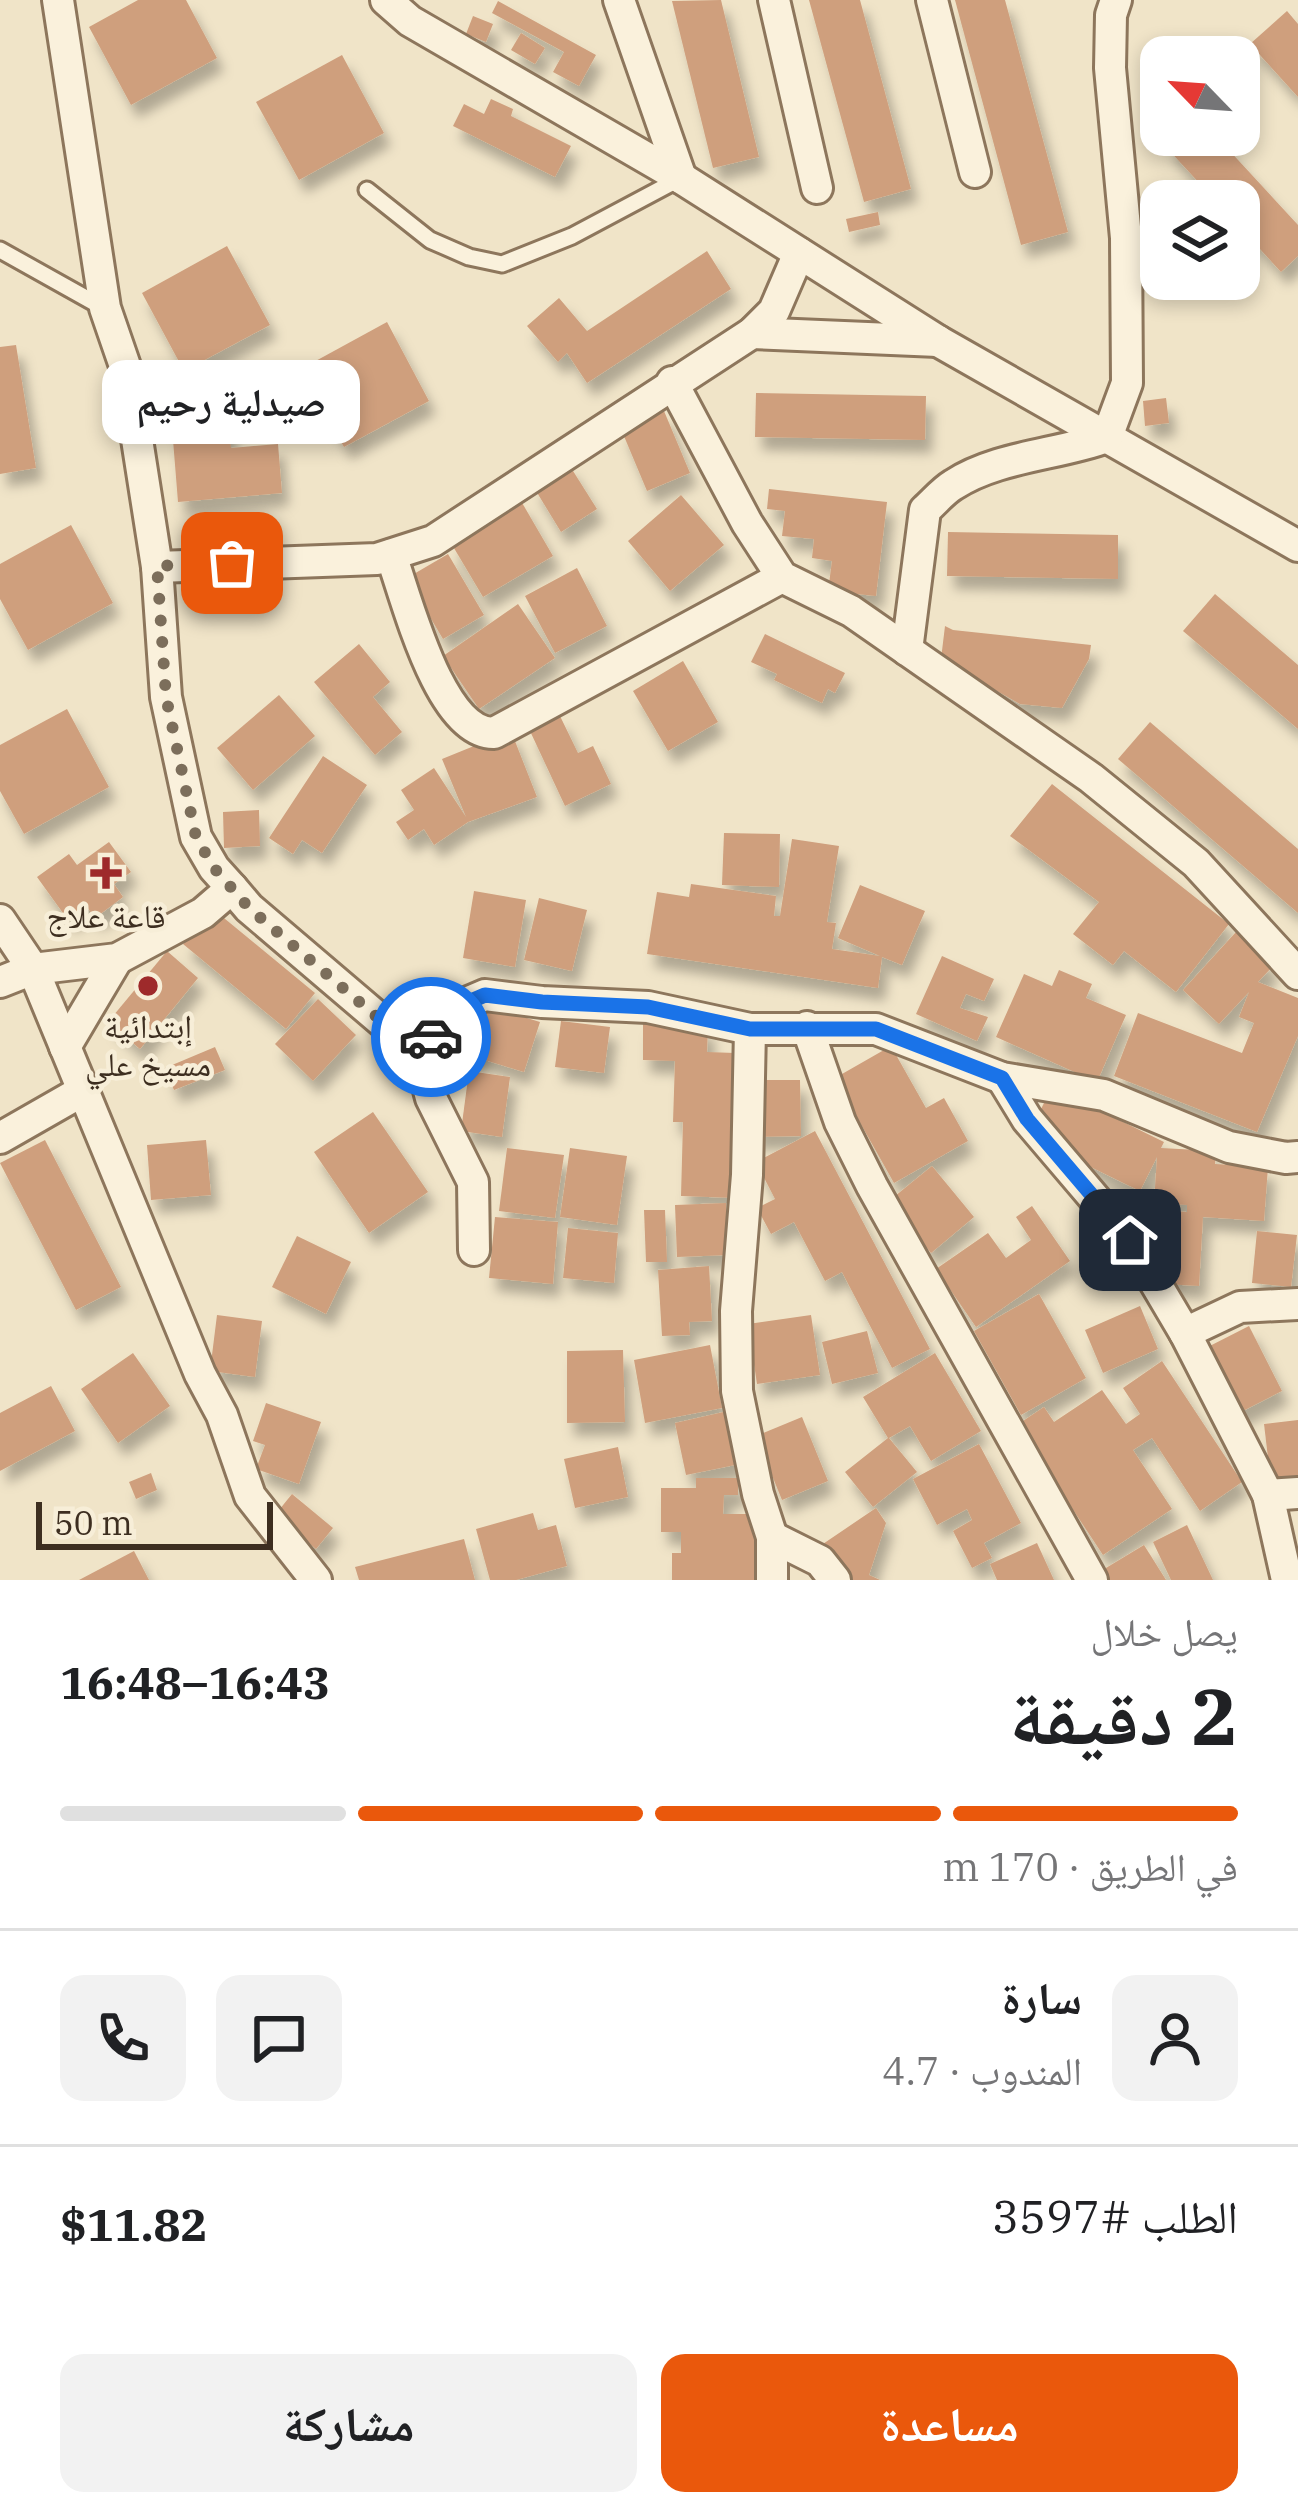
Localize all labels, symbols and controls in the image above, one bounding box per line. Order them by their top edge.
north arrow [1140,36,1260,156]
map controls [1140,36,1260,300]
button: layers [1140,180,1260,300]
callout: صيدلية رحيم [103,359,361,443]
text: صيدلية رحيم [136,376,326,427]
pin [181,512,283,614]
icon: bag [199,530,265,596]
marker: قاعة علاج [90,857,122,889]
place label: قاعة علاج [46,894,166,937]
marker: إبتدائية مسيخ علي [135,973,161,999]
courier [371,977,491,1097]
place label: إبتدائية مسيخ علي [85,1004,211,1090]
icon: car [398,1004,464,1070]
pin [1079,1189,1181,1291]
icon: home [1097,1207,1163,1273]
scale bar [36,1496,273,1549]
text: 50 m [54,1501,133,1544]
text: يصل خلال [1090,1606,1238,1657]
text: 16:43–16:48 [60,1653,330,1711]
text: 2 دقيقة [1009,1665,1238,1766]
text: في الطريق · 170 m [942,1841,1238,1892]
text: سارة [1001,1968,1082,2026]
button: phone [60,1975,186,2101]
button: chat [216,1975,342,2101]
button: person [1112,1975,1238,2101]
text: المندوب · 4.7 [882,2045,1082,2096]
text: الطلب #3597 [992,2187,1238,2245]
text: $11.82 [60,2195,207,2253]
button: مشاركة [60,2354,637,2492]
button: مساعدة [661,2354,1238,2492]

